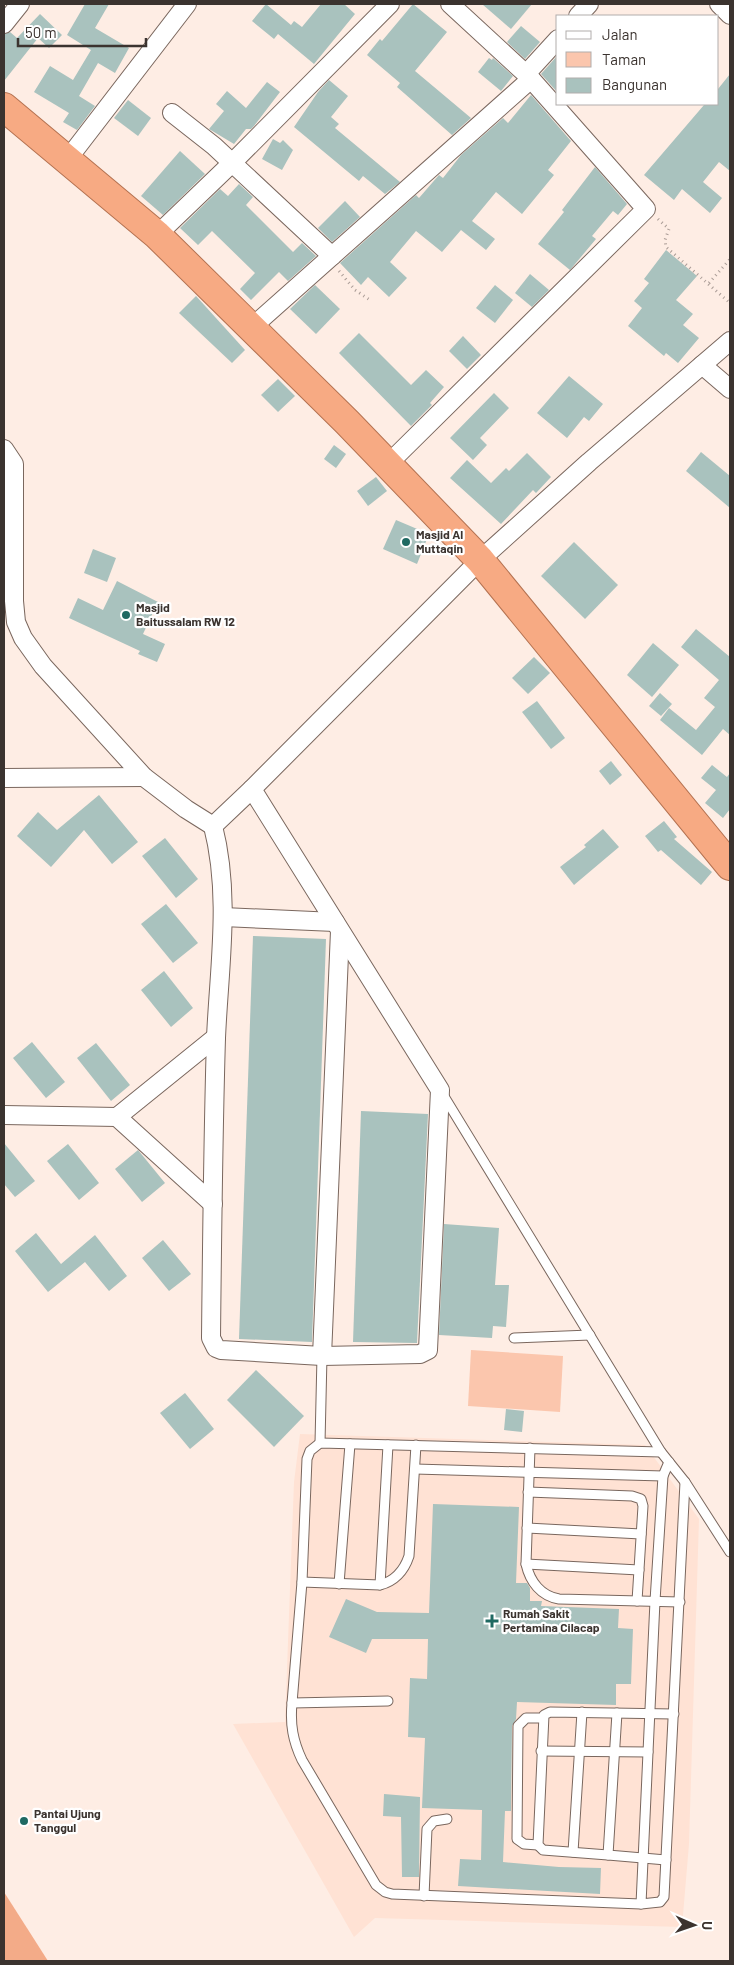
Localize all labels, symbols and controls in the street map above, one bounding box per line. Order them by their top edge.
scale bar [18,15,145,47]
legend [556,15,719,105]
text: 50 m [25,23,57,41]
text: Jalan [602,25,638,43]
text: Taman [602,50,646,68]
text: Bangunan [602,75,667,93]
place label: Masjid Al Muttaqin [416,527,463,555]
marker: Masjid Al Muttaqin [400,536,412,548]
place label: Masjid Baitussalam RW 12 [136,600,235,628]
marker: Masjid Baitussalam RW 12 [120,609,132,621]
place label: Rumah Sakit Pertamina Cilacap [503,1606,600,1634]
marker: Rumah Sakit Pertamina Cilacap [485,1614,499,1628]
place label: Pantai Ujung Tanggul [34,1806,101,1834]
marker: Pantai Ujung Tanggul [18,1815,30,1827]
north arrow [669,1900,719,1950]
text: U [699,1921,716,1930]

